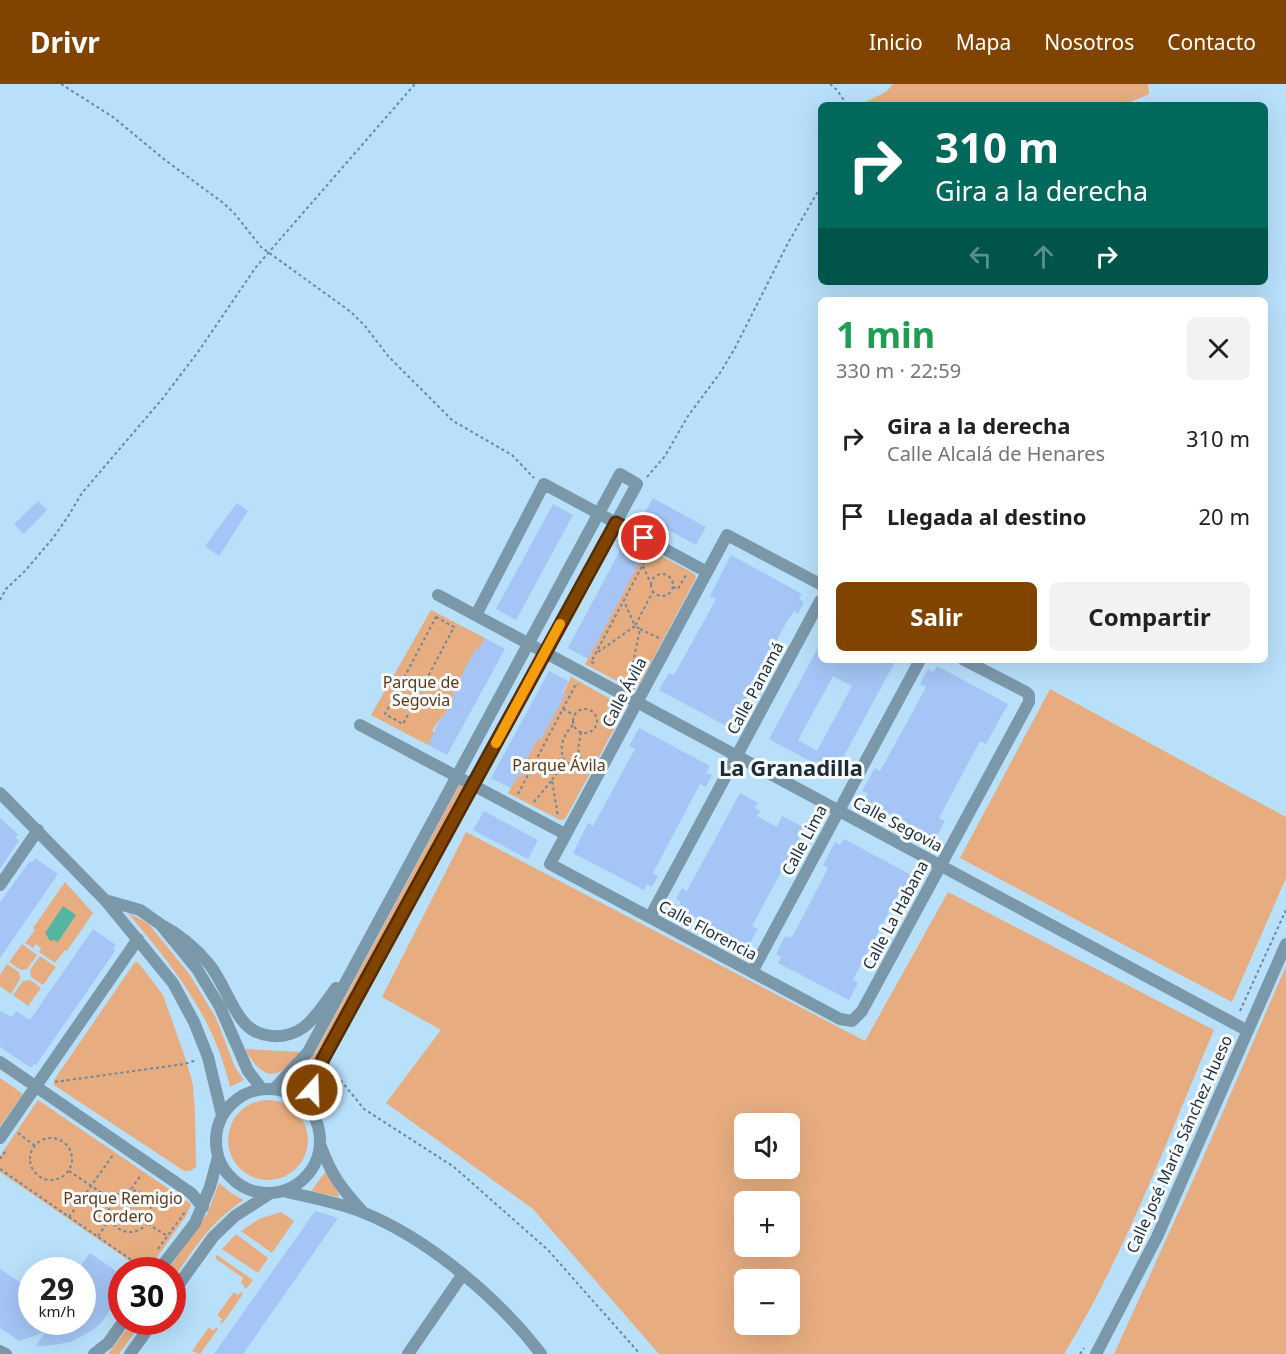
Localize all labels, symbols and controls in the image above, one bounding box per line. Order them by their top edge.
text: Drivr [30,23,100,61]
text: Inicio [869,28,923,56]
text: Mapa [956,28,1011,56]
text: Nosotros [1044,28,1134,56]
text: Contacto [1167,28,1256,56]
text: 310 m [935,118,1059,175]
icon: right [836,126,914,204]
text: Gira a la derecha [935,172,1148,209]
icon: left [964,240,997,273]
icon: ahead [1027,240,1060,273]
icon: right [1090,240,1123,273]
text: 1 min [836,310,935,359]
button: close [1187,317,1250,380]
text: 330 m · 22:59 [836,357,961,384]
text: Gira a la derecha [887,410,1071,440]
icon: right [836,422,869,455]
text: 310 m [1186,423,1250,453]
text: Calle Alcalá de Henares [887,440,1105,467]
icon: arrive [836,500,869,533]
text: Llegada al destino [887,501,1087,531]
text: 20 m [1199,501,1250,531]
pin [618,512,669,563]
icon: arrive [627,521,660,554]
button: Salir [836,582,1037,651]
button: Compartir [1049,582,1250,651]
street label: Calle Panamá [721,638,789,738]
street label: Calle Ávila [596,653,652,731]
park label: Parque de Segovia [383,671,459,711]
district label: La Granadilla [719,752,863,782]
park label: Parque Ávila [512,754,606,776]
street label: Calle Segovia [849,791,947,857]
street label: Calle Lima [776,801,832,879]
street label: Calle La Habana [857,857,933,973]
street label: Calle Florencia [655,895,761,965]
street label: Calle José María Sánchez Hueso [1121,1031,1237,1257]
position arrow [280,1058,344,1122]
map controls [734,1113,800,1335]
button: sound [734,1113,800,1179]
park label: Parque Remigio Cordero [63,1187,183,1227]
button: + [734,1191,800,1257]
speed limit sign: 30 [108,1257,186,1335]
text: 29 [40,1268,74,1309]
button: − [734,1269,800,1335]
text: km/h [39,1301,75,1321]

